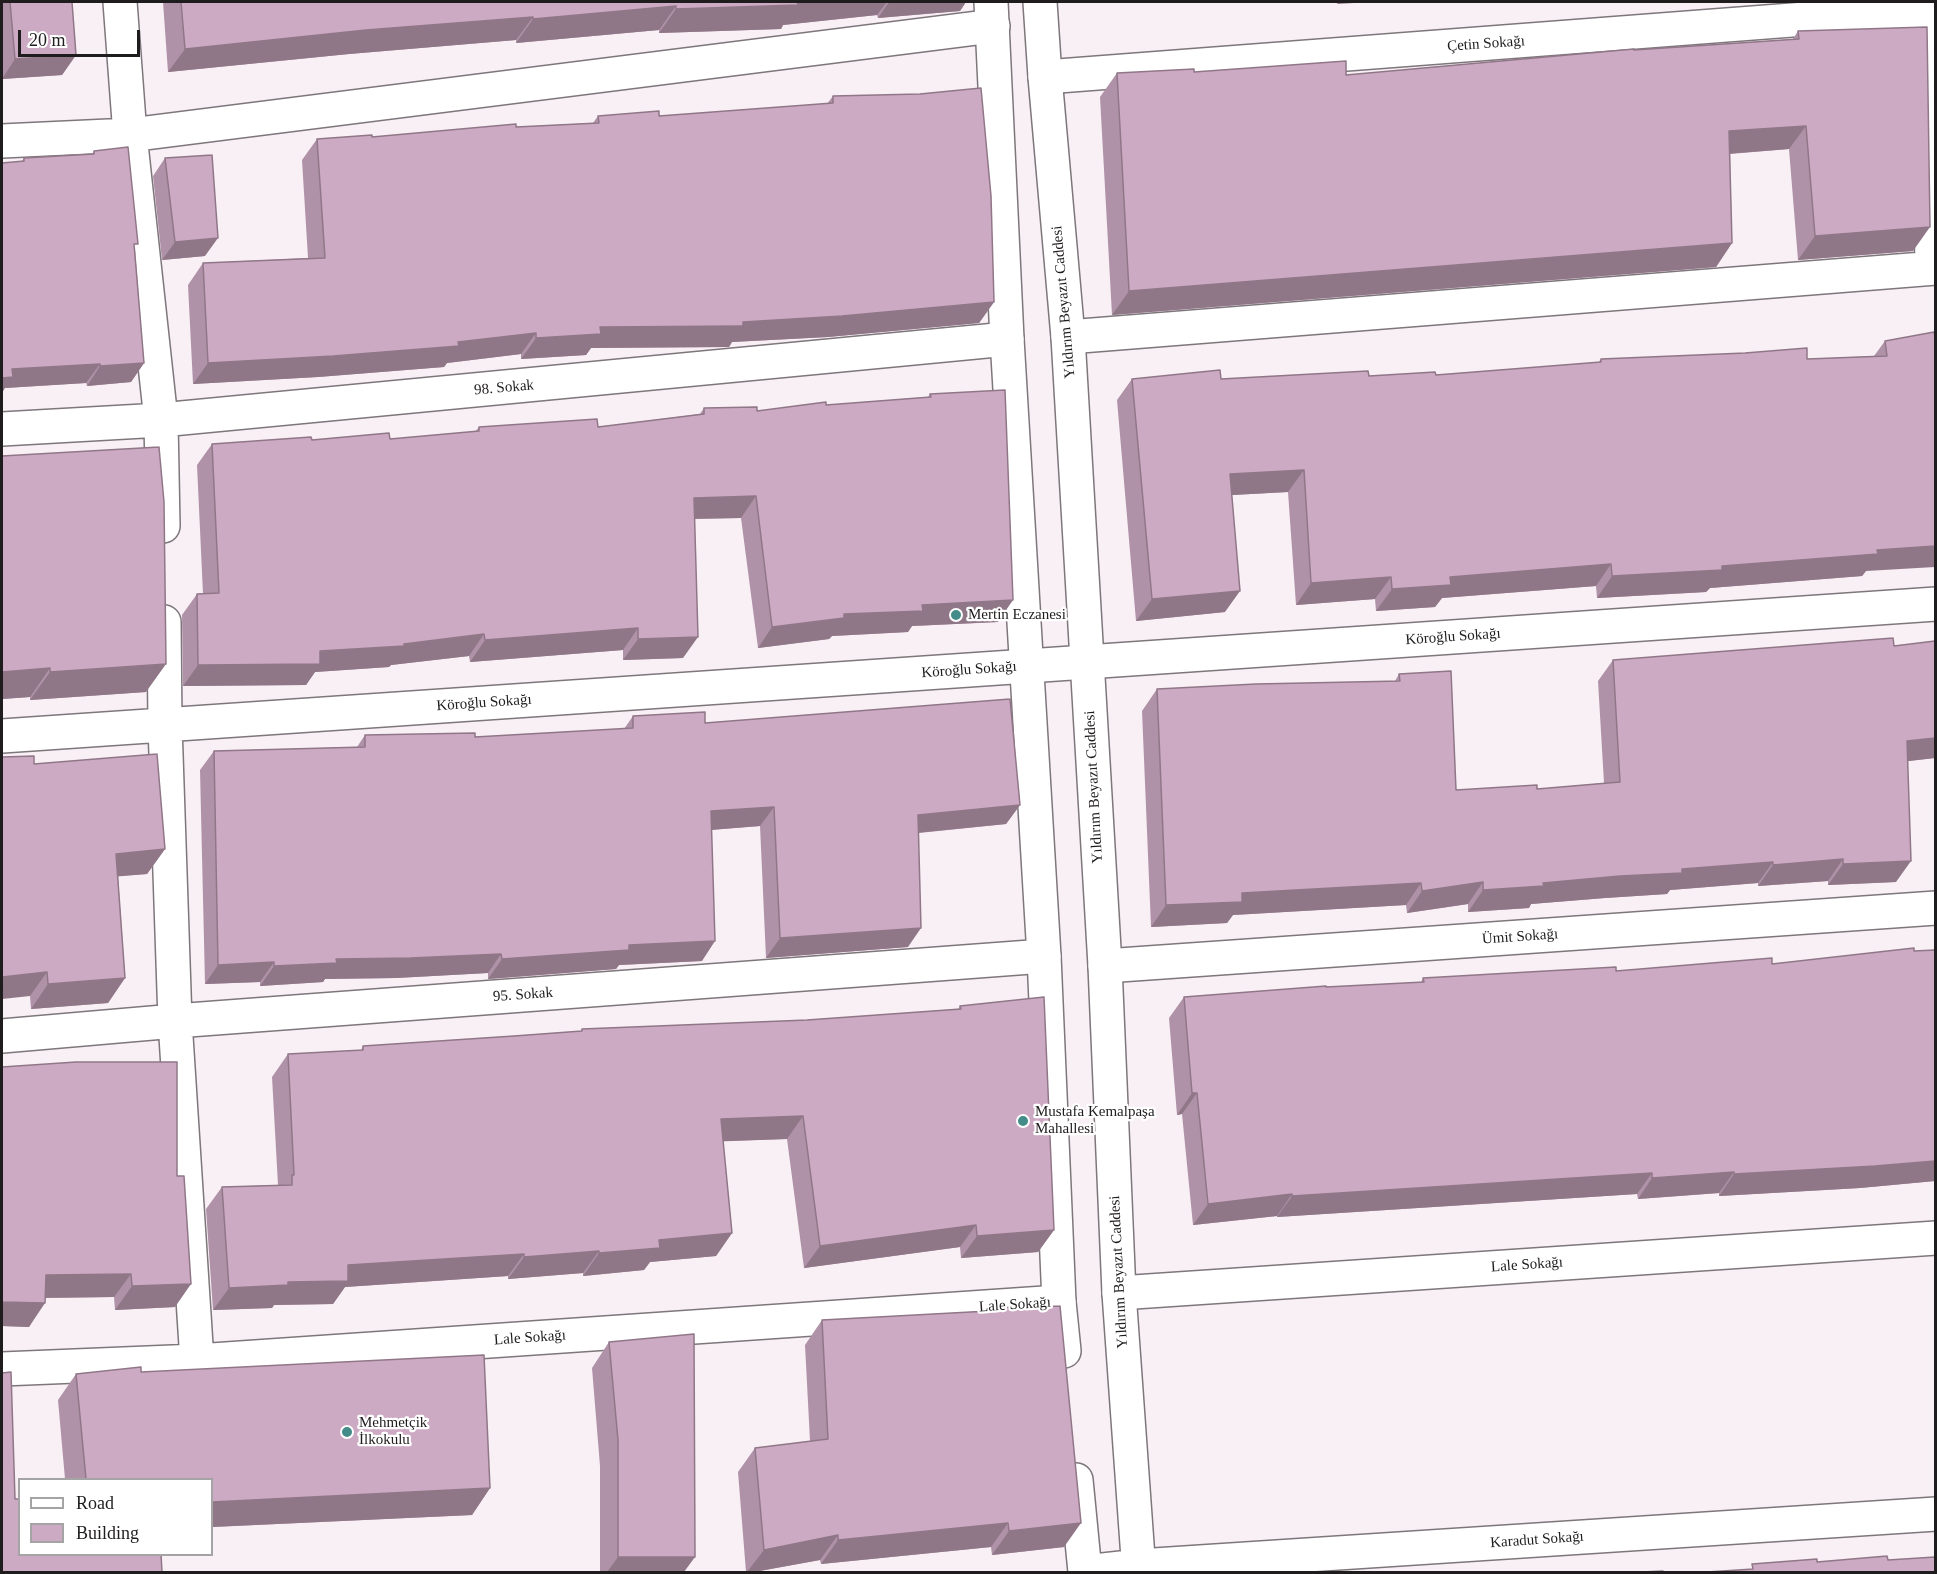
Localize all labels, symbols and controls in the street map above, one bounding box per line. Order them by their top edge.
scale bar [21,18,142,56]
text: 20 m [29,30,66,50]
street label: Çetin Sokağı [1447,32,1525,56]
street label: Yıldırım Beyazıt Caddesi [1048,225,1080,379]
street label: 98. Sokak [473,376,535,400]
place label: Mertin Eczanesi [968,606,1066,624]
marker: Mertin Eczanesi [949,608,963,622]
street label: Köroğlu Sokağı [1405,625,1501,649]
street label: Köroğlu Sokağı [921,658,1017,682]
street label: Köroğlu Sokağı [436,691,532,715]
street label: Yıldırım Beyazıt Caddesi [1081,710,1107,864]
street label: Ümit Sokağı [1481,925,1559,949]
street label: 95. Sokak [492,984,554,1006]
place label: Mustafa Kemalpaşa Mahallesi [1035,1103,1155,1138]
marker: Mustafa Kemalpaşa Mahallesi [1016,1114,1030,1128]
street label: Yıldırım Beyazıt Caddesi [1106,1195,1132,1349]
street label: Lale Sokağı [1490,1254,1564,1276]
street label: Lale Sokağı [978,1294,1052,1316]
street label: Lale Sokağı [493,1327,567,1349]
place label: Mehmetçik İlkokulu [359,1414,427,1449]
marker: Mehmetçik İlkokulu [340,1425,354,1439]
legend [18,1478,213,1556]
text: Road [76,1493,114,1513]
text: Building [76,1523,139,1543]
street label: Karadut Sokağı [1490,1528,1584,1552]

